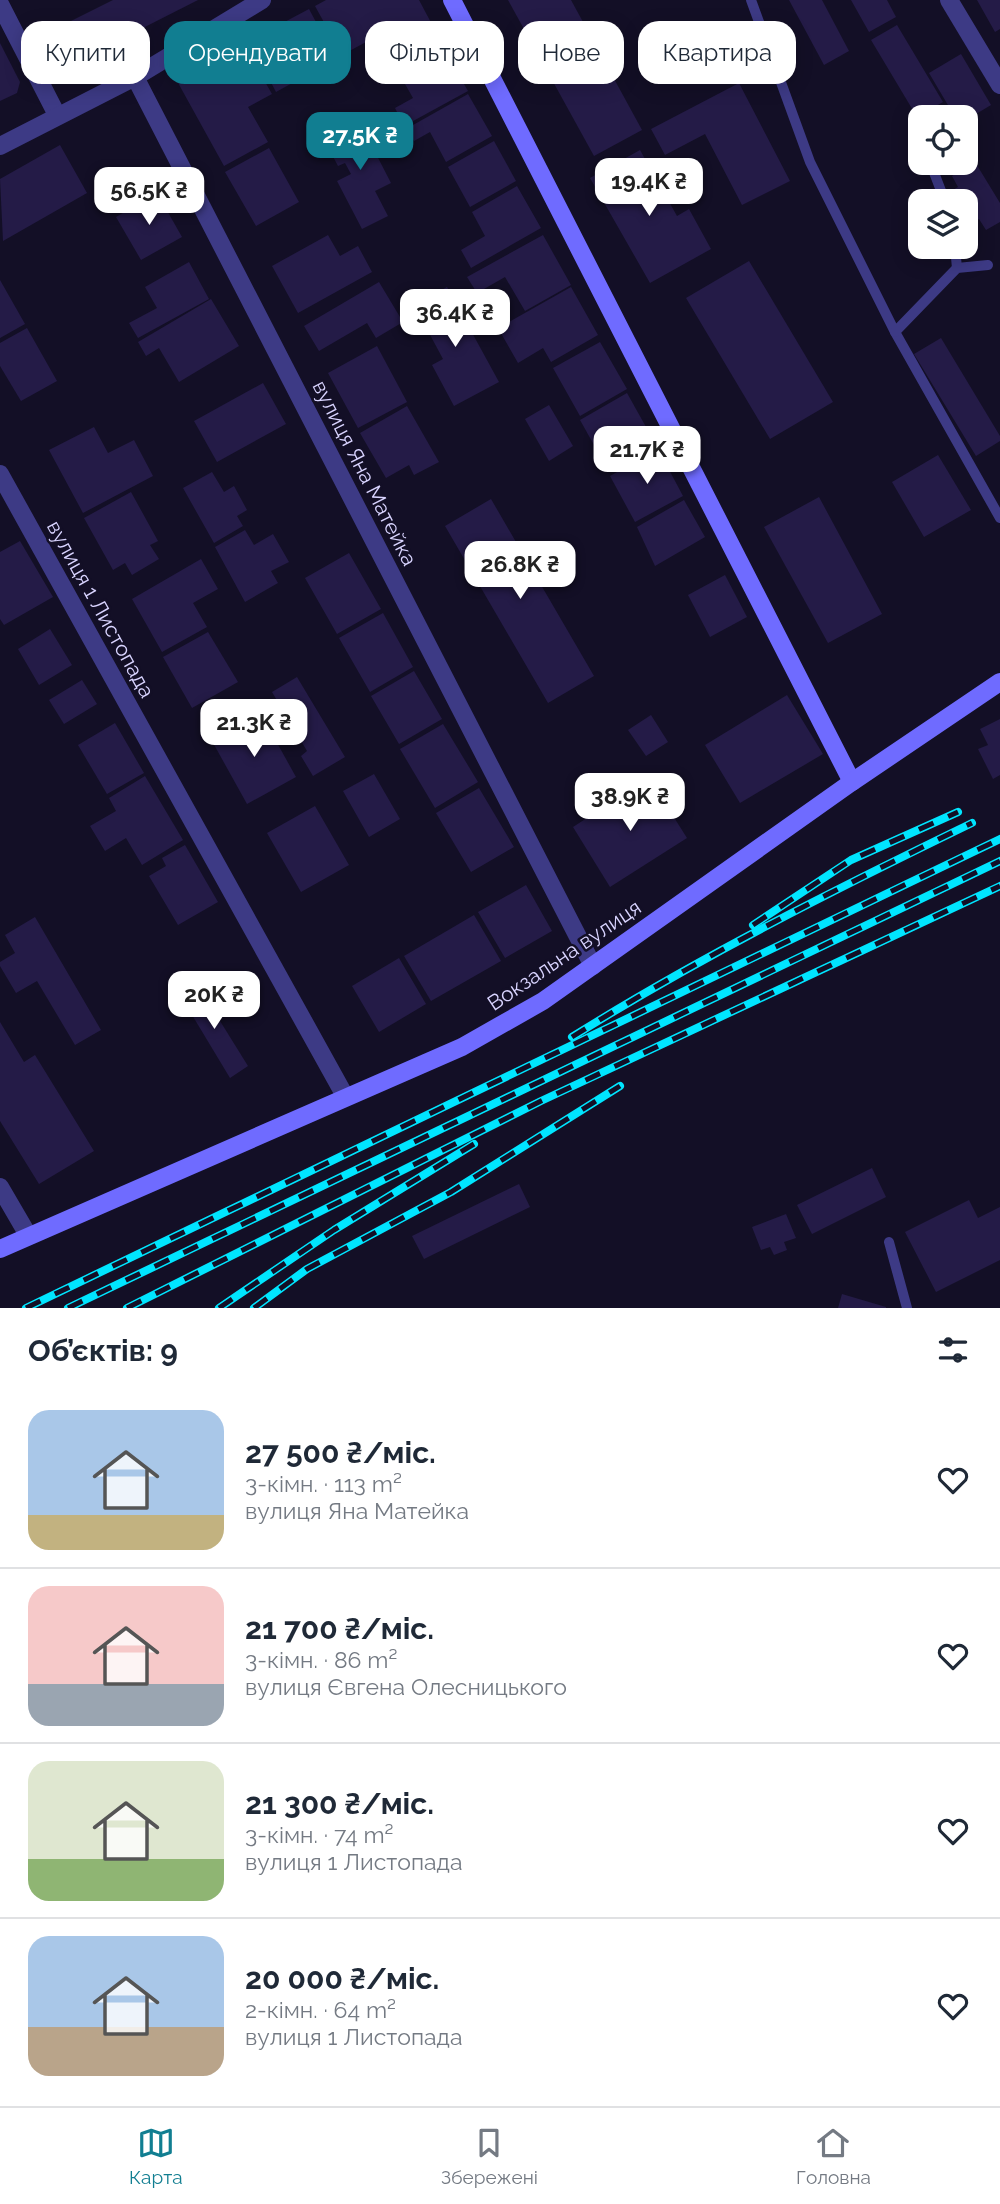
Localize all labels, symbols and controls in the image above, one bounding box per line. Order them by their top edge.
chip: Купити [21,21,150,84]
chip: Орендувати [164,21,351,84]
chip: Фільтри [365,21,504,84]
chip: Нове [518,21,624,84]
chip: Квартира [638,21,796,84]
map controls [908,105,978,259]
button: locate [908,105,978,175]
pin: 27.5K ₴ [295,113,425,172]
text: 27.5K ₴ [322,121,398,148]
pin: 19.4K ₴ [584,158,714,218]
text: 19.4K ₴ [611,167,687,194]
pin: 56.5K ₴ [84,168,214,227]
text: 56.5K ₴ [110,176,188,203]
button: layers [908,189,978,259]
pin: 36.4K ₴ [390,290,520,349]
text: 36.4K ₴ [416,298,494,325]
street label: вулиця Яна Матейка [307,376,423,570]
pin: 21.7K ₴ [582,426,712,486]
text: 21.7K ₴ [610,435,684,462]
street label: вулиця 1 Листопада [42,516,160,702]
pin: 26.8K ₴ [455,542,585,601]
text: 26.8K ₴ [481,550,559,577]
pin: 21.3K ₴ [189,700,319,759]
text: 21.3K ₴ [216,708,292,735]
pin: 38.9K ₴ [565,774,695,833]
text: 38.9K ₴ [591,782,669,809]
street label: Вокзальна вулиця [482,894,646,1016]
pin: 20K ₴ [165,972,263,1031]
text: 20K ₴ [184,980,244,1007]
icon: filters [934,1331,972,1369]
text: Об’єктів: 9 [28,1333,178,1368]
text: 27 500 ₴/міс. [245,1435,436,1470]
icon: home [84,1438,168,1522]
icon: heart [934,1461,972,1499]
text: 3-кімн. · 113 m² [245,1470,402,1497]
text: вулиця Яна Матейка [245,1497,469,1524]
text: 21 700 ₴/міс. [245,1611,434,1646]
icon: home [84,1614,168,1698]
icon: heart [934,1637,972,1675]
text: 3-кімн. · 86 m² [245,1646,397,1673]
text: вулиця Євгена Олесницького [245,1673,567,1700]
text: 21 300 ₴/міс. [245,1786,434,1821]
icon: home [84,1789,168,1873]
icon: heart [934,1812,972,1850]
text: 3-кімн. · 74 m² [245,1821,394,1848]
text: вулиця 1 Листопада [245,1848,462,1875]
text: 20 000 ₴/міс. [245,1961,439,1996]
icon: home [84,1964,168,2048]
icon: heart [934,1987,972,2025]
text: 2-кімн. · 64 m² [245,1996,396,2023]
text: вулиця 1 Листопада [245,2023,462,2050]
tab: Карта [129,2124,183,2188]
tab: Збережені [441,2124,538,2188]
tab: Головна [796,2124,871,2188]

